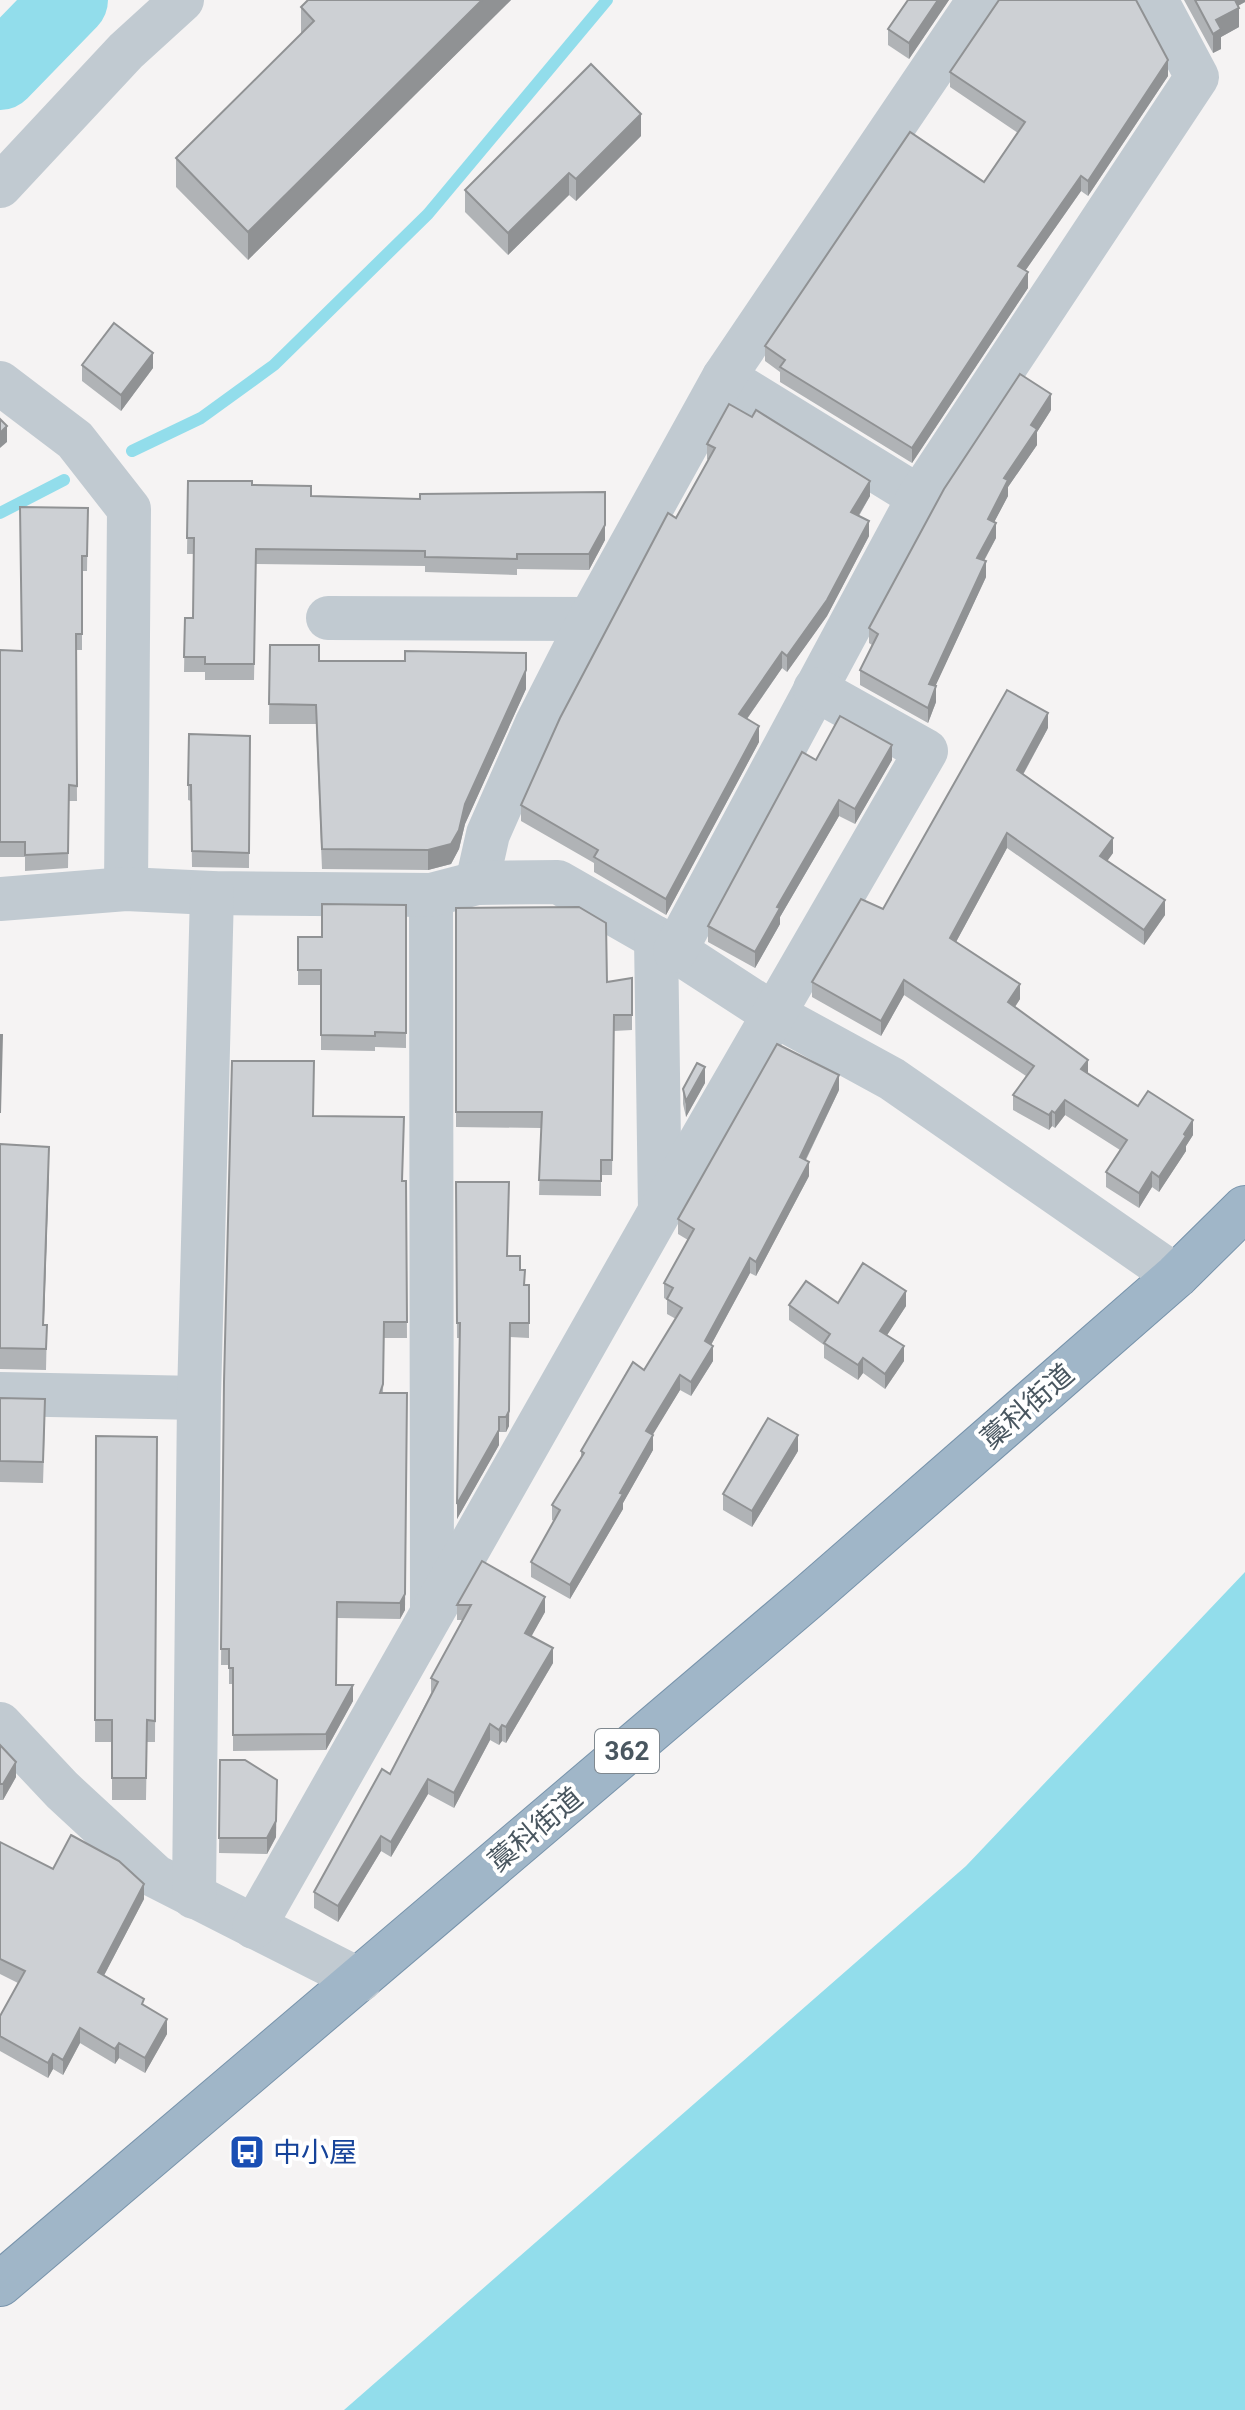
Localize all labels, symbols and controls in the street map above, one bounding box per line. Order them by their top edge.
street label: 藁科街道 [974,1357,1080,1456]
road number: 362 [595,1729,659,1773]
street label: 藁科街道 [482,1781,589,1878]
bus stop icon: 中小屋 [228,2133,266,2171]
place label: 中小屋 [273,2136,357,2169]

